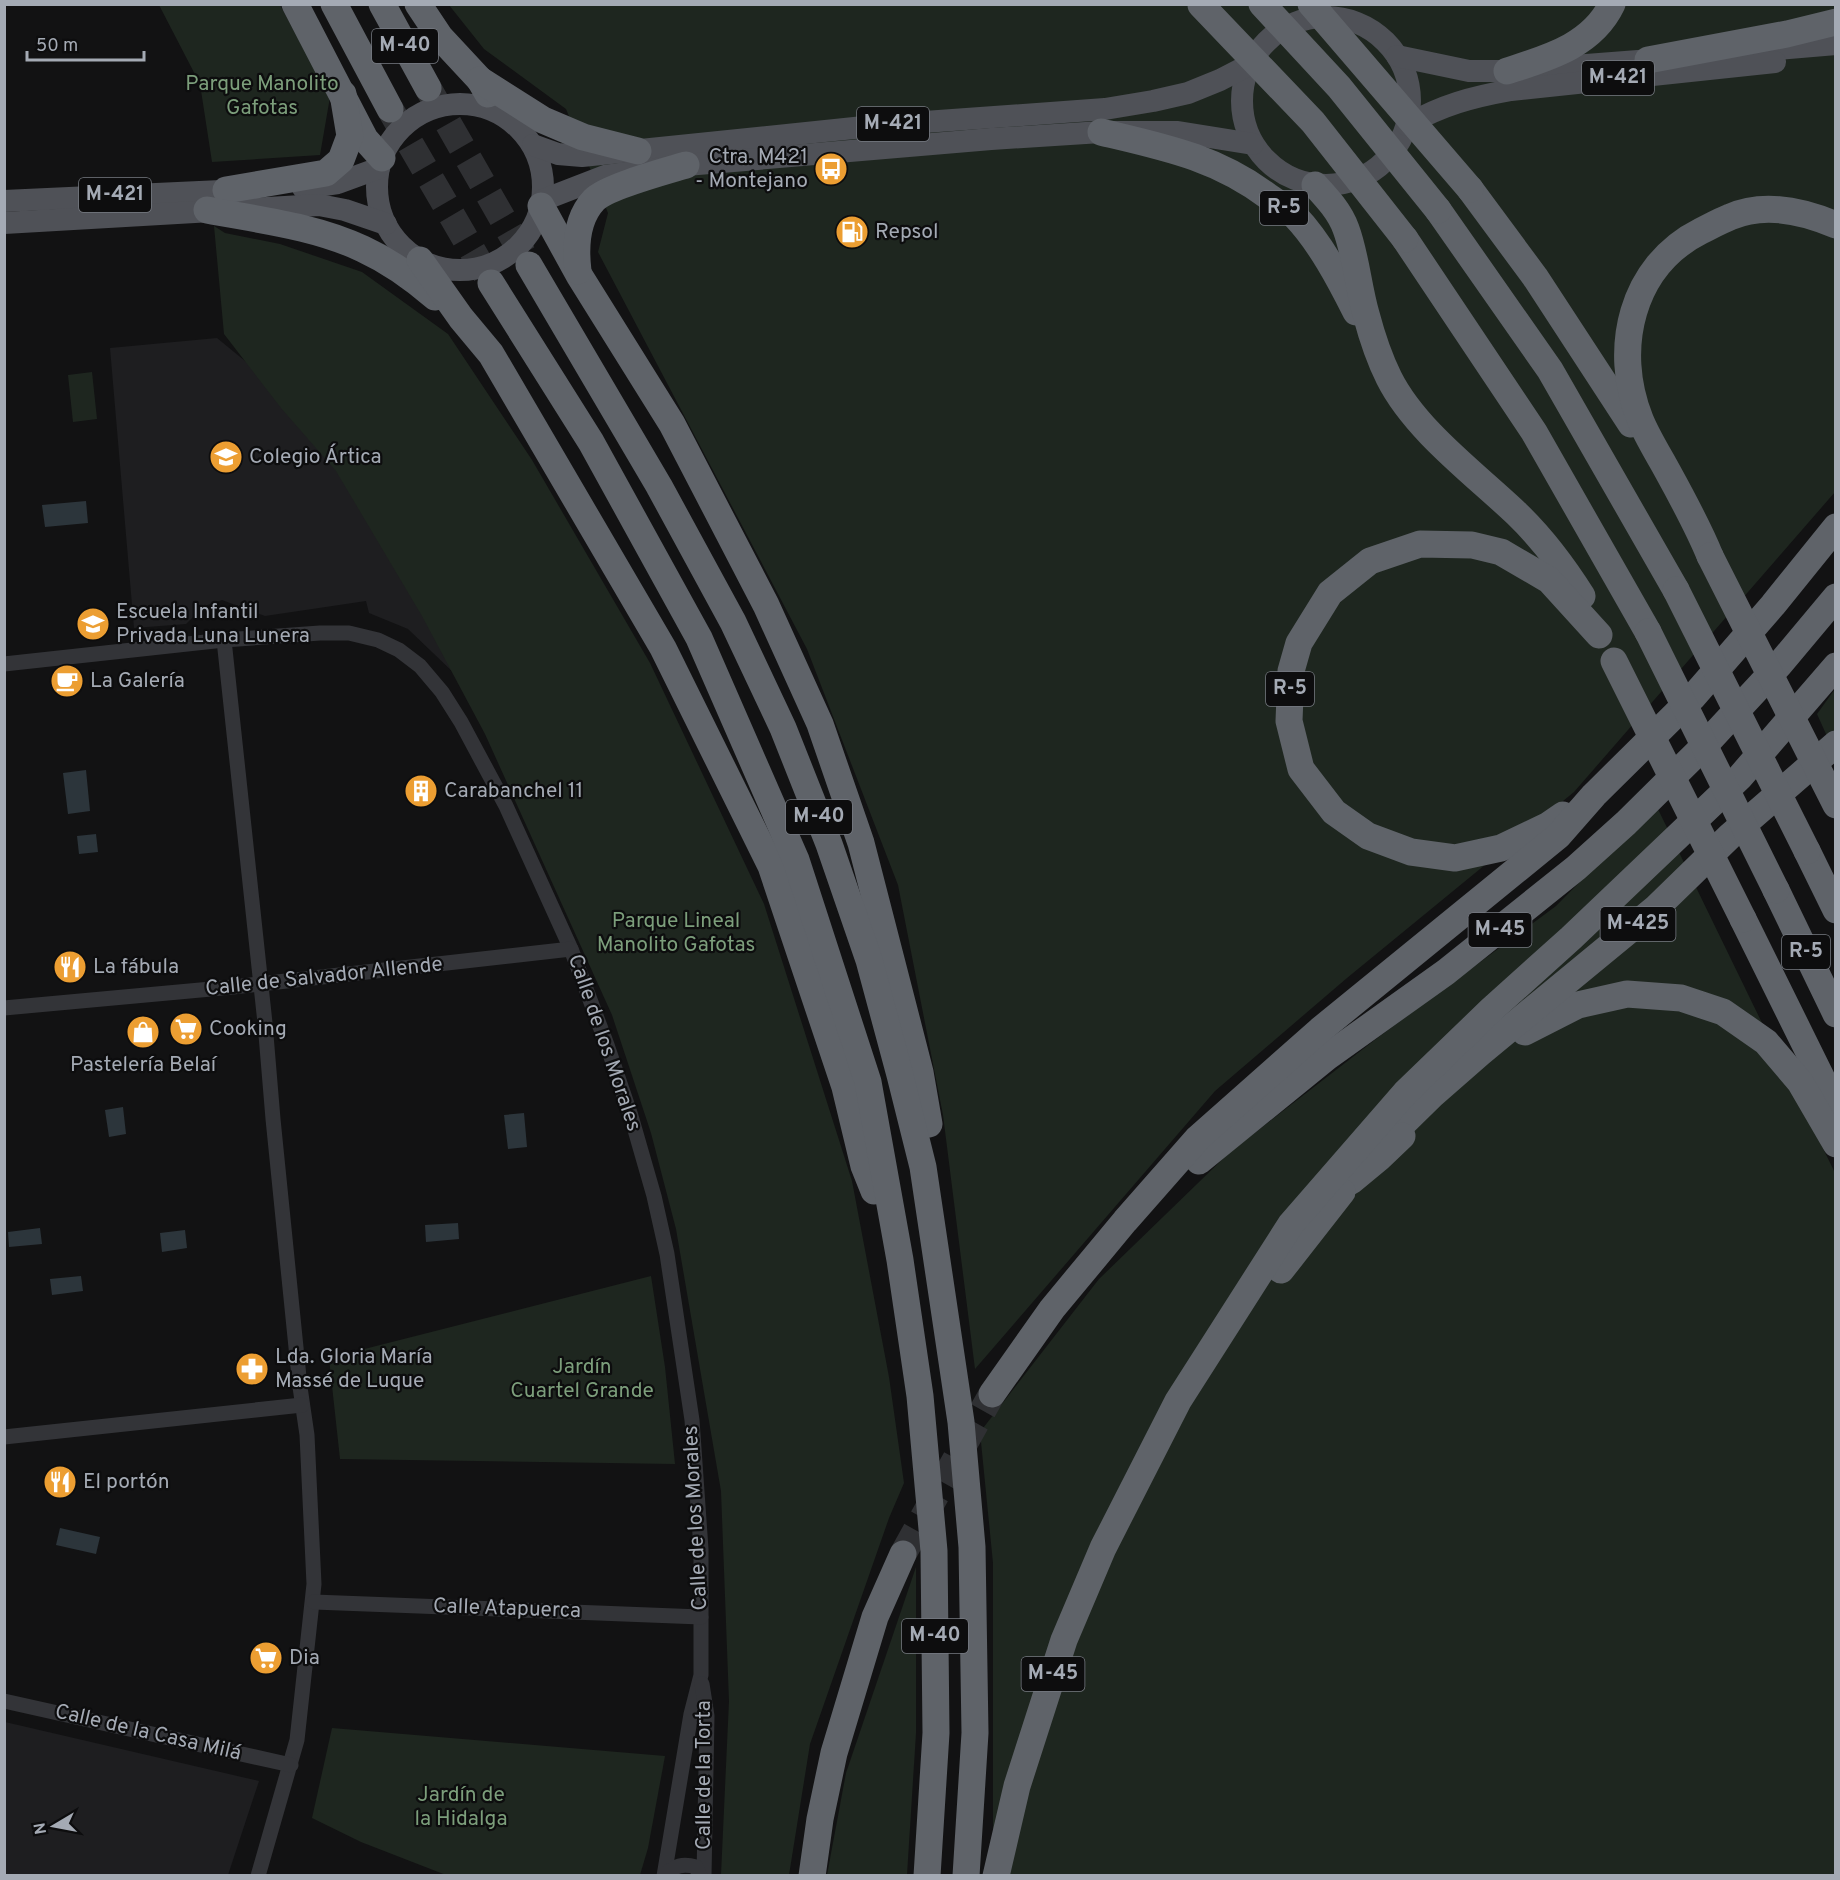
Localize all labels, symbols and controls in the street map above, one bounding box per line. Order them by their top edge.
scale bar [27,24,144,62]
road number: M-40 [372,29,438,63]
text: 50 m [36,35,78,58]
road number: M-421 [1582,61,1654,95]
park label: Parque Manolito Gafotas [185,71,339,122]
road number: M-421 [857,107,929,141]
place label: Ctra. M421 - Montejano [695,144,808,195]
bus stop icon: Ctra. M421 - Montejano [813,151,849,187]
road number: M-421 [79,178,151,212]
road number: R-5 [1260,191,1308,225]
fuel station icon: Repsol [834,214,870,250]
place label: Repsol [875,219,938,246]
school or university icon: Colegio Ártica [208,439,244,475]
place label: Colegio Ártica [249,443,382,471]
place label: Escuela Infantil Privada Luna Lunera [116,599,310,650]
school or university icon: Escuela Infantil Privada Luna Lunera [75,606,111,642]
cafe icon: La Galería [49,663,85,699]
place label: La Galería [90,668,185,695]
road number: R-5 [1266,672,1314,706]
building icon: Carabanchel 11 [403,773,439,809]
place label: Carabanchel 11 [444,778,583,805]
road number: M-40 [786,800,852,834]
road number: M-425 [1600,907,1676,941]
park label: Parque Lineal Manolito Gafotas [597,908,755,959]
road number: M-45 [1468,913,1532,947]
road number: R-5 [1782,935,1830,969]
restaurant icon: La fábula [52,949,88,985]
street label: Calle de Salvador Allende [204,951,444,1003]
street label: Calle de los Morales [561,951,647,1135]
place label: La fábula [93,954,179,981]
supermarket icon: Cooking [168,1011,204,1047]
shop icon: Pastelería Belaí [125,1014,161,1050]
place label: Cooking [209,1016,287,1043]
place label: Pastelería Belaí [70,1052,218,1079]
place label: Lda. Gloria María Massé de Luque [275,1344,432,1395]
pharmacy icon: Lda. Gloria María Massé de Luque [234,1351,270,1387]
park label: Jardín Cuartel Grande [510,1354,654,1405]
street label: Calle de los Morales [678,1425,714,1611]
restaurant icon: El portón [42,1464,78,1500]
place label: El portón [83,1469,170,1496]
street label: Calle Atapuerca [433,1593,581,1625]
road number: M-40 [902,1619,968,1653]
supermarket icon: Dia [248,1640,284,1676]
place label: Dia [289,1645,320,1672]
road number: M-45 [1022,1657,1084,1691]
street label: Calle de la Casa Milá [52,1698,244,1768]
street label: Calle de la Torta [691,1700,718,1850]
park label: Jardín de la Hidalga [415,1782,507,1833]
north arrow [24,1796,84,1856]
text: N [30,1821,52,1836]

